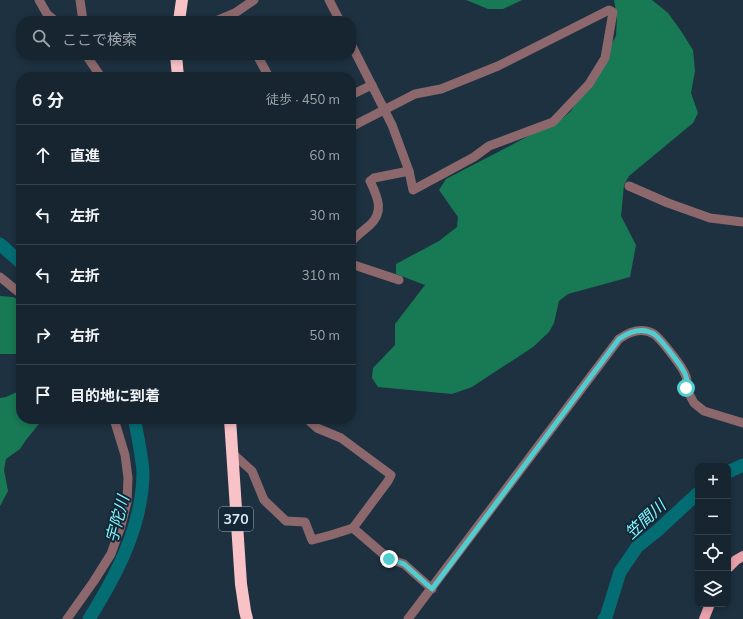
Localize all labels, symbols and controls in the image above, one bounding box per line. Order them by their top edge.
search box [16,16,356,60]
icon: search [30,27,52,49]
text: ここで検索 [62,30,137,49]
text: 6 分 [32,89,64,110]
text: 徒歩 · 450 m [266,91,340,107]
icon: ahead [32,144,54,166]
text: 直進 [70,146,100,165]
text: 60 m [310,147,340,163]
icon: left [32,204,54,226]
text: 左折 [70,206,100,225]
text: 30 m [310,207,340,223]
icon: left [32,264,54,286]
text: 左折 [70,266,100,285]
text: 310 m [302,267,340,283]
icon: right [32,324,54,346]
text: 右折 [70,326,100,345]
text: 50 m [310,327,340,343]
route start [677,379,695,397]
icon: arrive [32,384,54,406]
text: 目的地に到着 [70,386,160,405]
map controls [695,463,731,607]
button: + [695,463,731,499]
water label: 宇陀川 [101,491,133,545]
water label: 笠間川 [621,494,671,543]
button: − [695,499,731,535]
road number: 370 [219,507,253,531]
button: locate [695,535,731,571]
route end [380,550,398,568]
button: layers [695,571,731,607]

